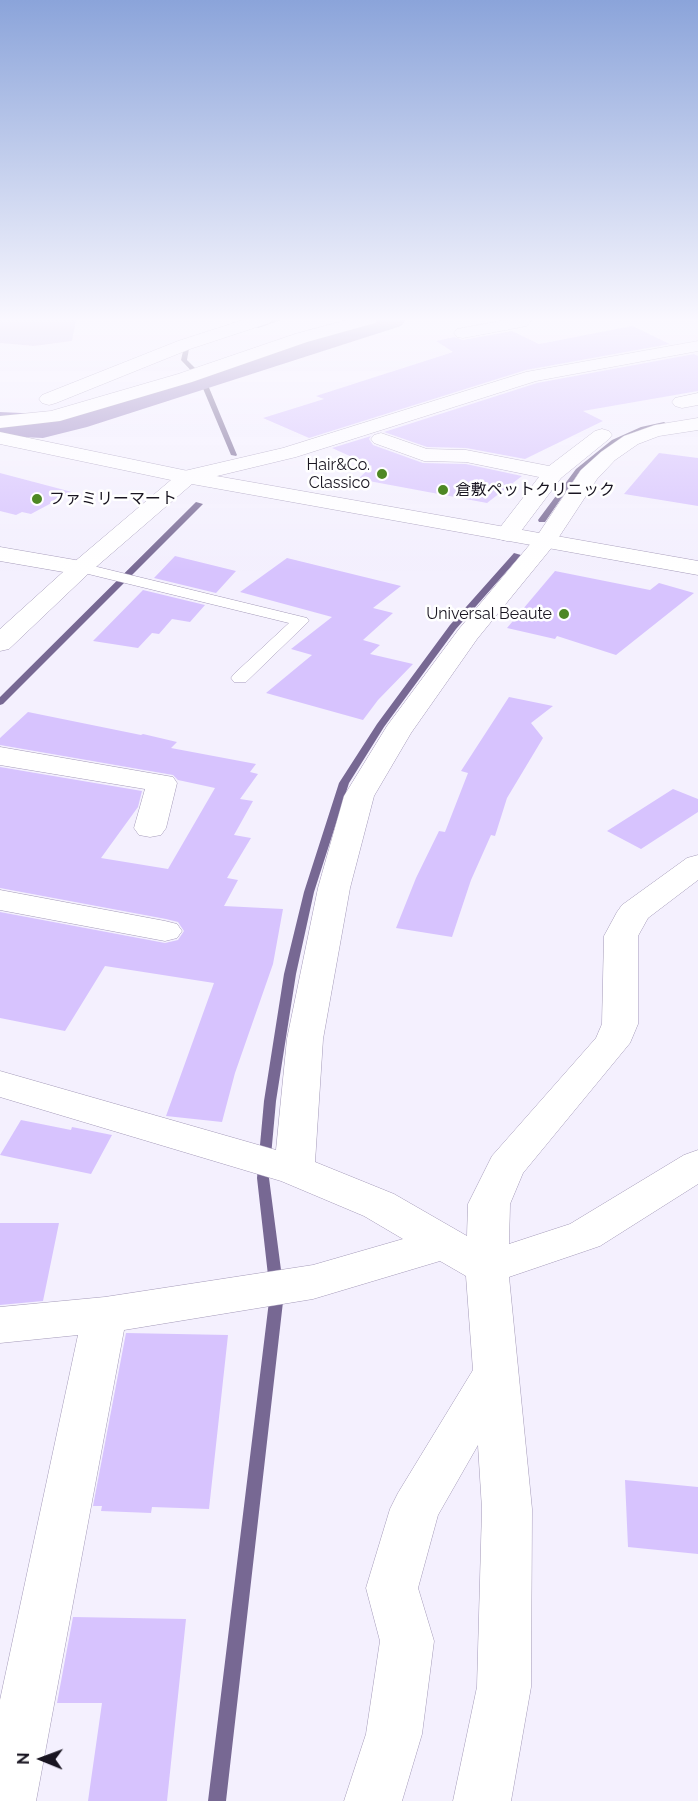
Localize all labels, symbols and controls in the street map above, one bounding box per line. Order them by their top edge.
place label: Hair&Co. Classico [307,455,370,493]
marker: Hair&Co. Classico [375,467,389,481]
place label: 倉敷ペットクリニック [455,480,615,500]
marker: 倉敷ペットクリニック [436,483,450,497]
place label: ファミリーマート [49,489,177,509]
marker: ファミリーマート [30,492,44,506]
place label: Universal Beaute [426,604,552,624]
marker: Universal Beaute [557,607,571,621]
north arrow [12,1729,72,1789]
text: N [14,1752,33,1765]

